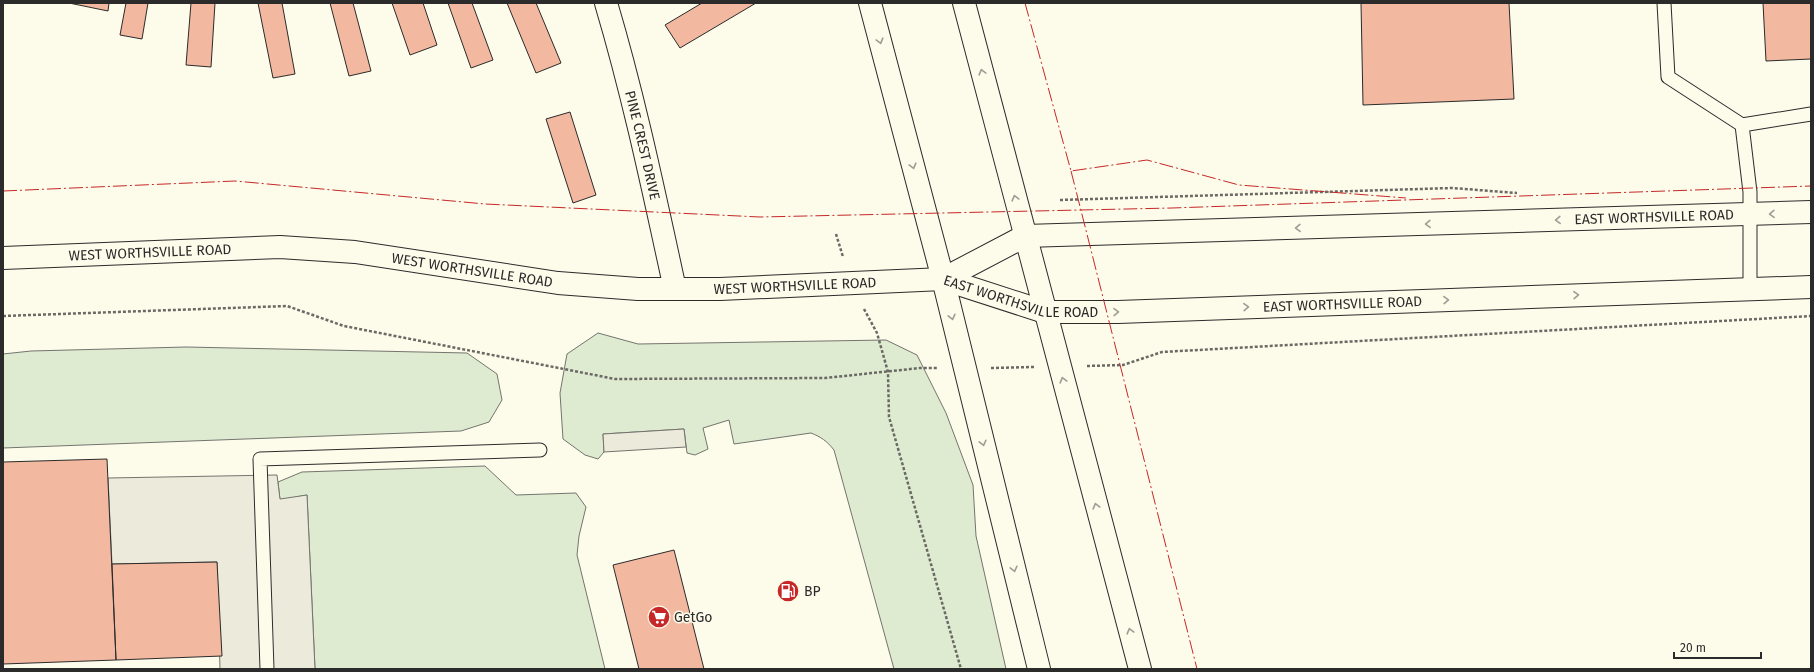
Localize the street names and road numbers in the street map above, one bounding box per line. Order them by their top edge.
street label: PINE CREST DRIVE [622,89,664,202]
street label: EAST WORTHSVILLE ROAD [1574,206,1734,228]
street label: WEST WORTHSVILLE ROAD [68,240,232,264]
street label: WEST WORTHSVILLE ROAD [390,249,554,291]
street label: EAST WORTHSVILLE ROAD [941,271,1098,321]
street label: WEST WORTHSVILLE ROAD [714,273,877,298]
street label: EAST WORTHSVILLE ROAD [1262,293,1422,315]

